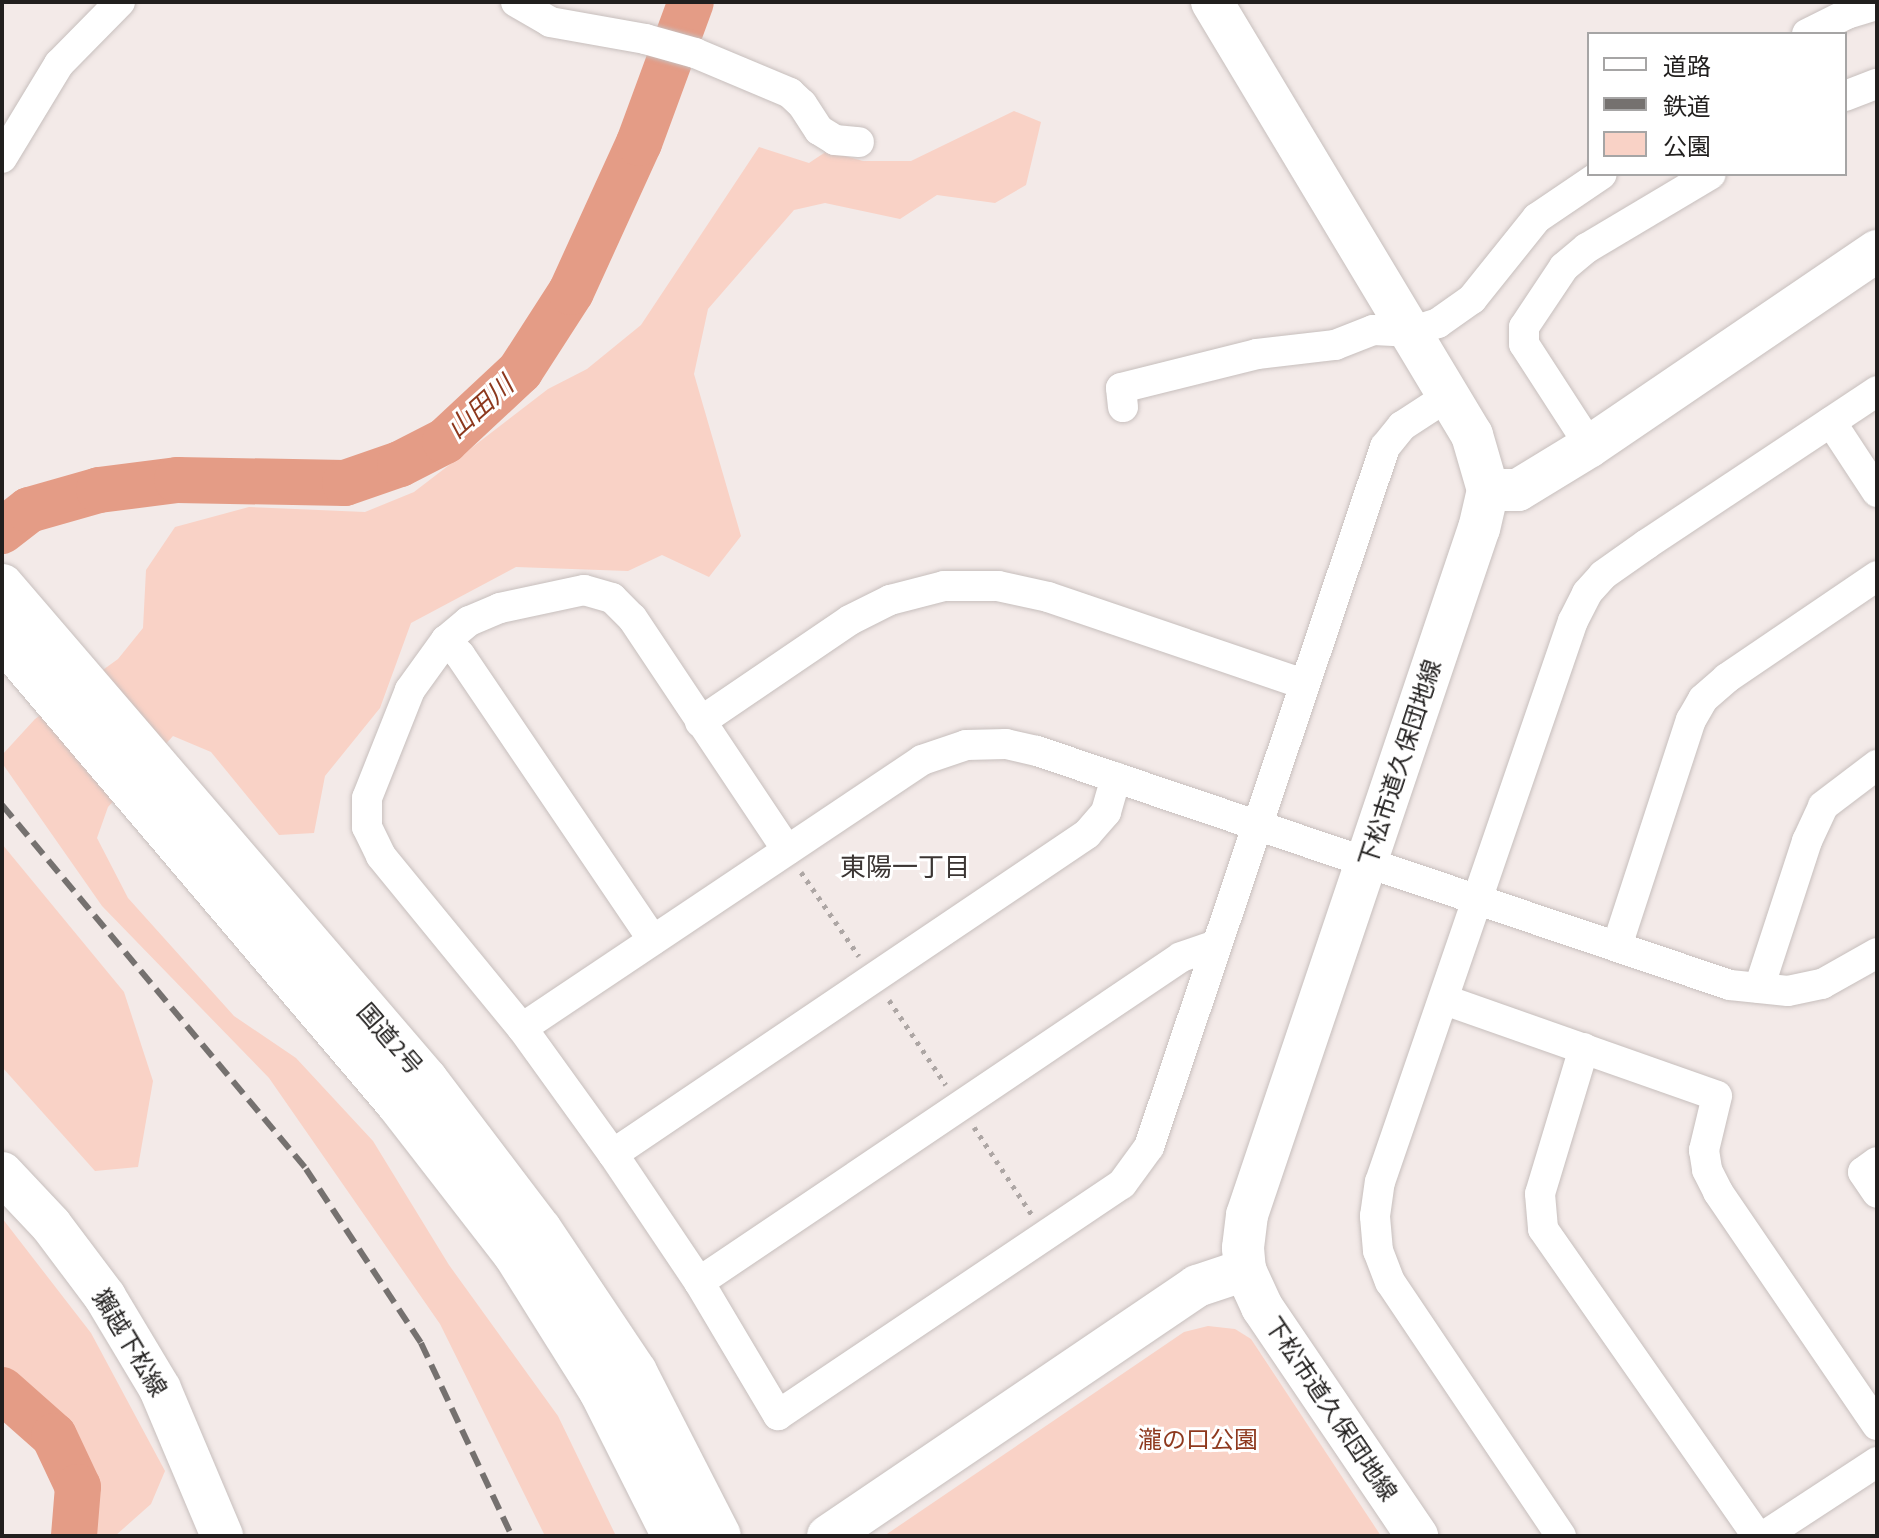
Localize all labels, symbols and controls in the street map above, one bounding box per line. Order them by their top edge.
legend [1587,32,1847,176]
text: 道路 [1663,51,1711,82]
text: 鉄道 [1663,91,1711,122]
text: 公園 [1663,131,1711,162]
water label: 山田川 [441,369,519,445]
street label: 下松市道久保団地線 [1353,656,1447,870]
district label: 東陽一丁目 [840,851,970,883]
street label: 国道2号 [351,997,429,1081]
street label: 獺越下松線 [87,1284,173,1402]
street label: 下松市道久保団地線 [1259,1311,1403,1507]
park label: 瀧の口公園 [1138,1426,1258,1454]

